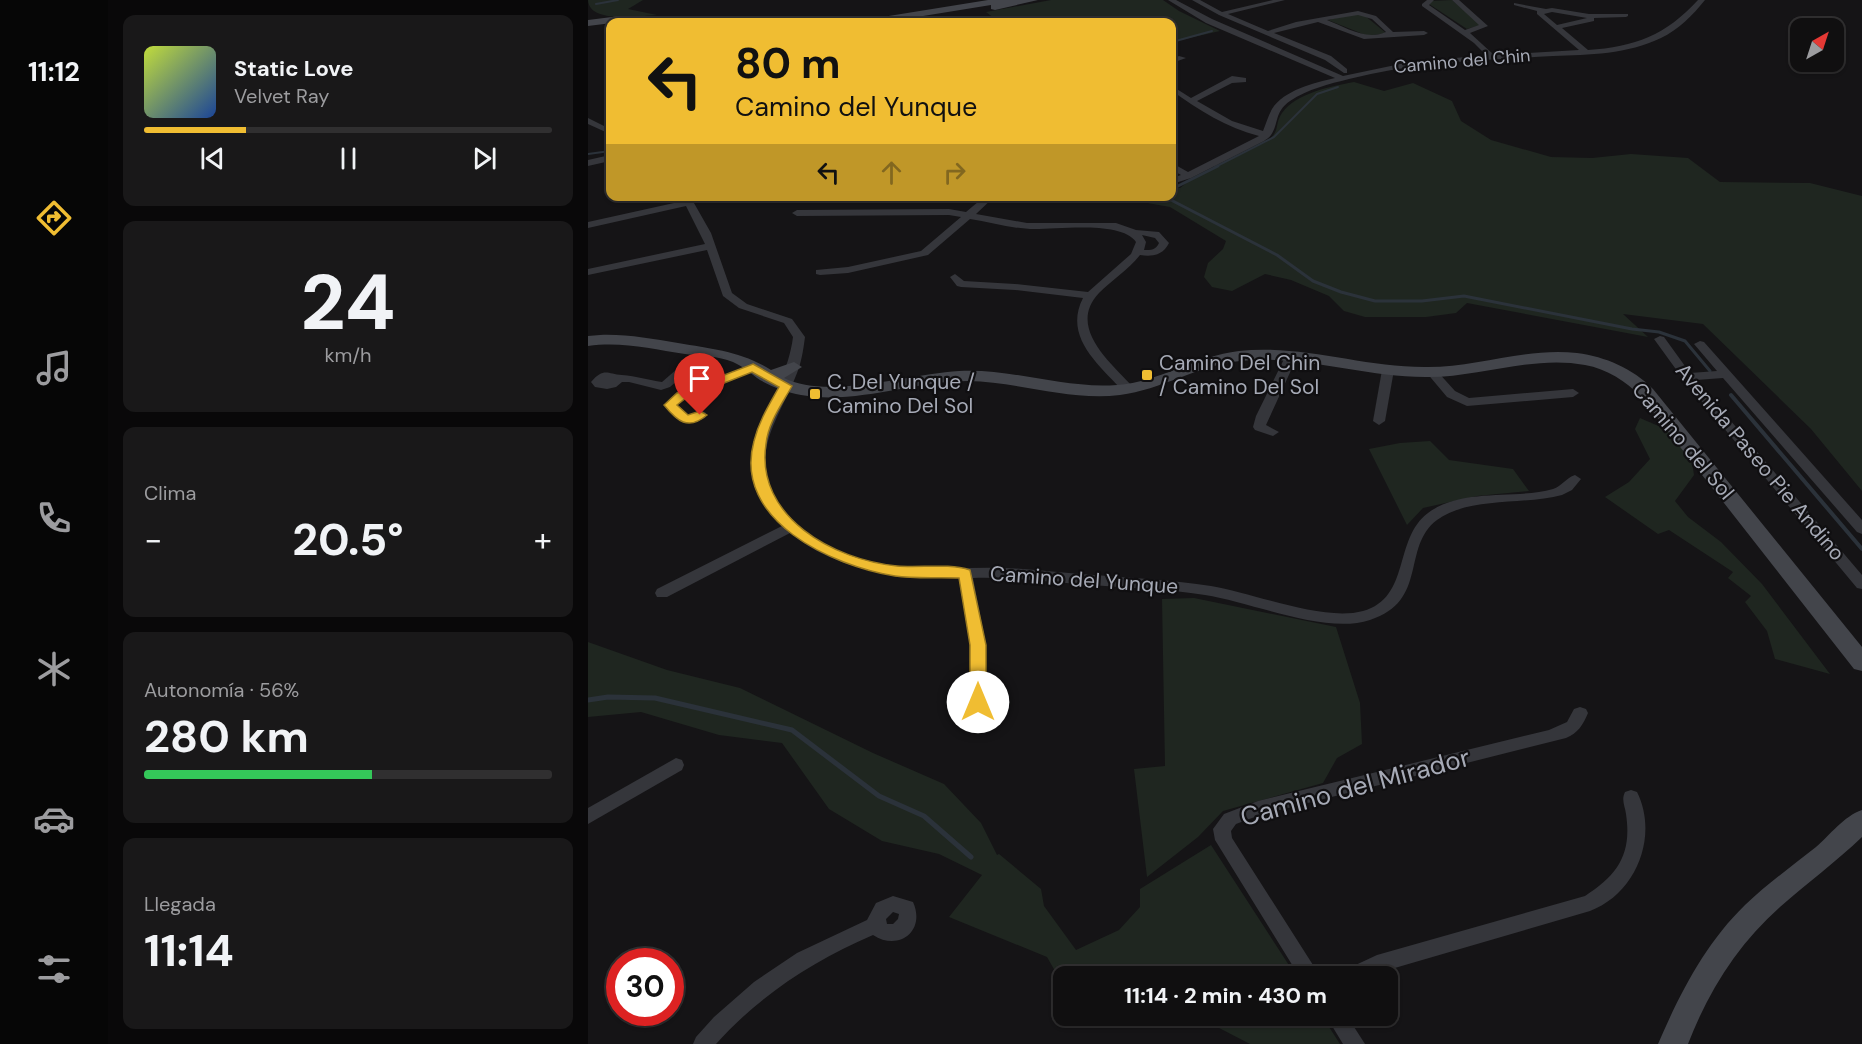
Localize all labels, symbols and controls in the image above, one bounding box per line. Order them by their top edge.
north arrow [1790,18,1844,72]
map controls [1790,18,1844,72]
text: 80 m [735,36,841,91]
icon: left [636,42,714,120]
street label: Camino del Chin [1393,43,1531,79]
text: 11:12 [28,54,80,89]
text: Static Love [234,54,354,83]
text: Velvet Ray [234,83,329,109]
text: Camino del Yunque [735,89,977,124]
icon: previous [196,142,229,175]
icon: pause [332,142,365,175]
icon: next [468,142,501,175]
icon: left [812,156,845,189]
icon: ahead [875,156,908,189]
icon: right [938,156,971,189]
icon: directions [33,197,75,239]
text: 24 [300,252,396,353]
text: km/h [324,342,372,368]
icon: music [33,347,75,389]
place label: Camino Del Chin / Camino Del Sol [1159,349,1320,401]
pin [674,353,725,415]
street label: Avenida Paseo Pie Andino [1669,357,1851,567]
icon: arrive [683,362,716,395]
place label: C. Del Yunque / Camino Del Sol [827,368,975,420]
marker: Camino Del Chin / Camino Del Sol [1140,368,1154,382]
street label: Camino del Sol [1626,376,1740,506]
marker: C. Del Yunque / Camino Del Sol [808,387,822,401]
text: Clima [144,480,196,506]
icon: phone [33,497,75,539]
text: 20.5° [292,510,404,569]
text: − [144,518,162,561]
text: + [534,518,552,561]
street label: Camino del Yunque [989,559,1179,601]
icon: climate [33,648,75,690]
position arrow [946,670,1010,734]
text: Autonomía · 56% [144,677,299,703]
text: 280 km [144,707,309,766]
street label: Camino del Mirador [1236,740,1474,834]
icon: car [33,798,75,840]
text: Llegada [144,891,216,917]
text: 11:14 [144,921,234,980]
icon: filters [33,948,75,990]
speed limit sign: 30 [606,948,684,1026]
text: 11:14 · 2 min · 430 m [1124,981,1327,1010]

